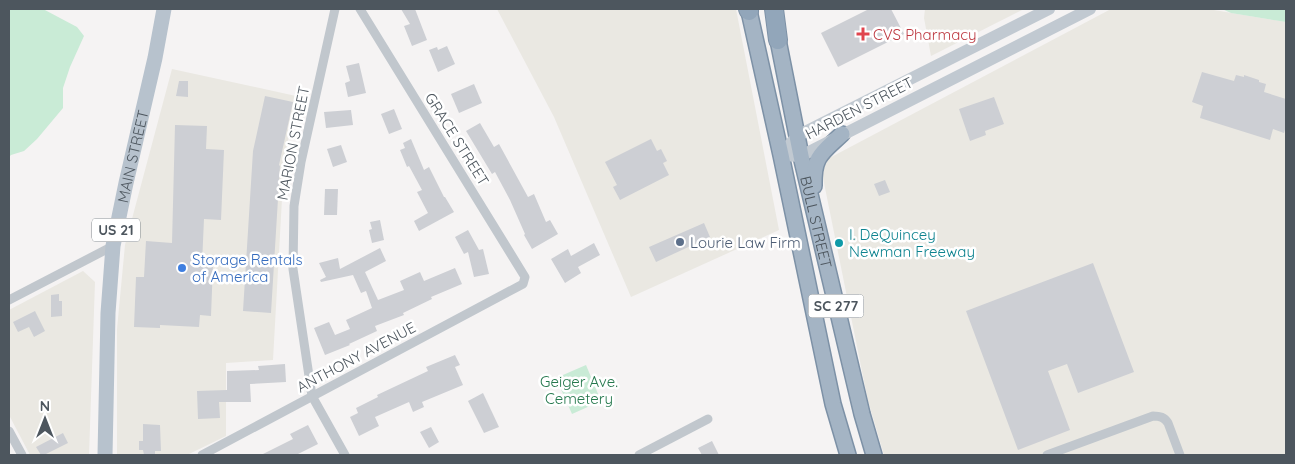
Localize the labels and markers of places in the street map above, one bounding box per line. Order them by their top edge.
place label: CVS Pharmacy [873,25,977,44]
marker: CVS Pharmacy [857,28,869,40]
place label: I. DeQuincey Newman Freeway [849,225,975,261]
place label: Lourie Law Firm [690,233,801,252]
marker: Lourie Law Firm [674,236,686,248]
marker: I. DeQuincey Newman Freeway [833,237,845,249]
place label: Storage Rentals of America [192,250,303,286]
marker: Storage Rentals of America [176,262,188,274]

